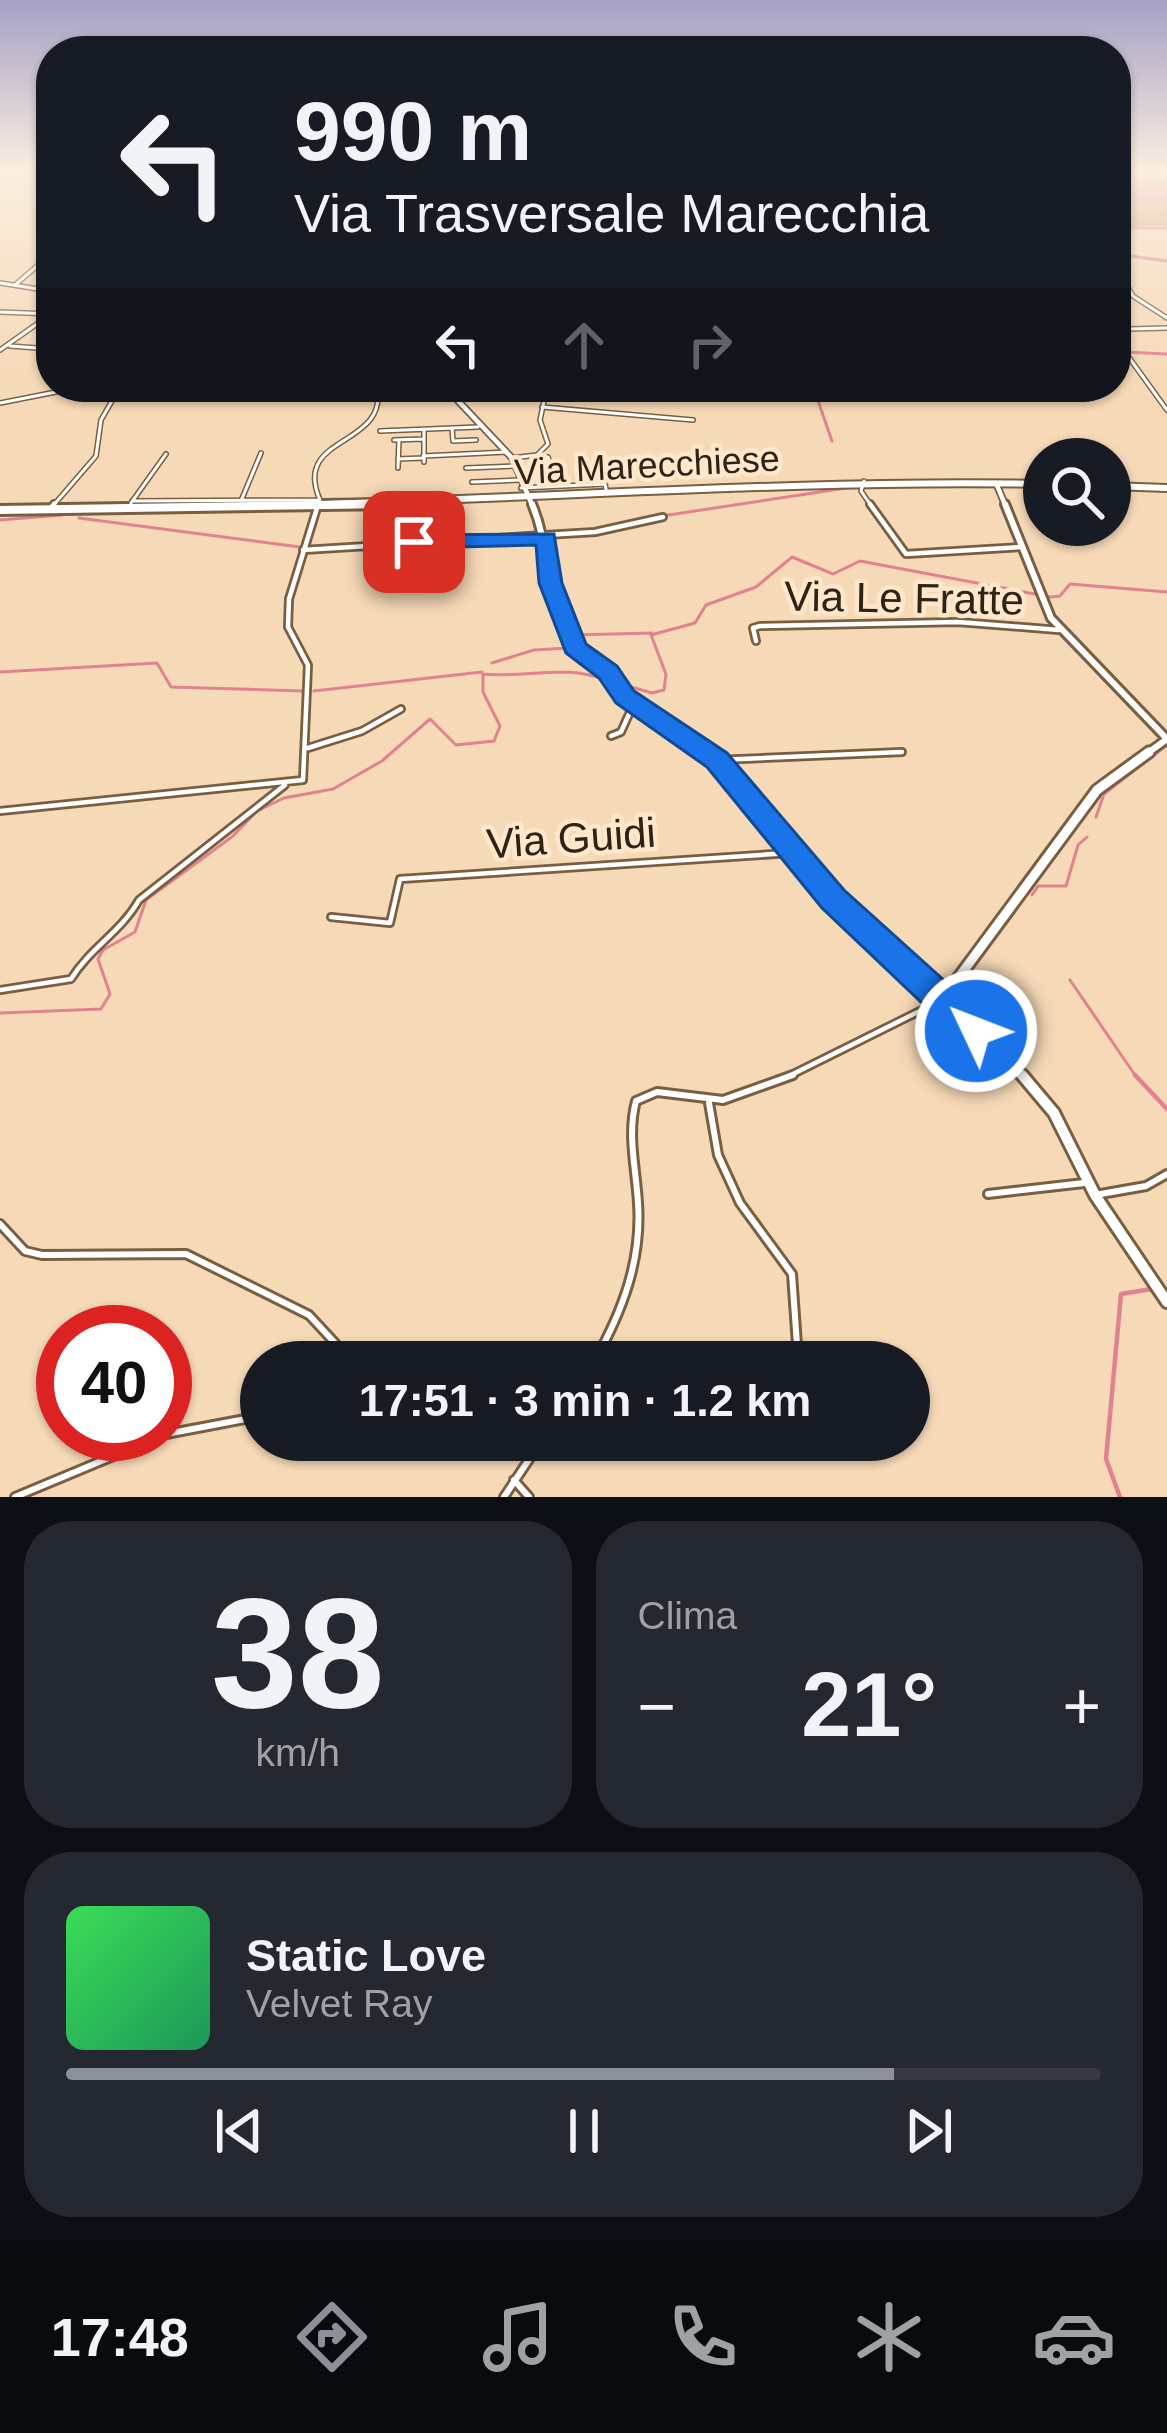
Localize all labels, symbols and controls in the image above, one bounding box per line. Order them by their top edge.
icon: left [96,84,252,240]
text: 990 m [294,84,532,178]
text: Via Trasversale Marecchia [294,183,929,243]
icon: left [425,312,491,378]
icon: ahead [551,312,617,378]
icon: right [677,312,743,378]
street label: Via Marecchiese [513,438,781,492]
map controls [1023,438,1131,546]
button: search [1023,438,1131,546]
pin [363,491,465,593]
icon: arrive [381,509,447,575]
street label: Via Le Fratte [784,572,1024,624]
street label: Via Guidi [485,809,657,867]
position arrow [913,968,1039,1094]
speed limit sign: 40 [36,1305,192,1461]
text: 17:51 · 3 min · 1.2 km [359,1375,811,1426]
text: 38 [211,1566,385,1740]
text: Clima [638,1594,737,1637]
text: 21° [801,1655,937,1755]
text: − [638,1669,676,1743]
text: + [1062,1669,1101,1743]
text: km/h [255,1731,340,1774]
text: Static Love [246,1930,486,1981]
text: Velvet Ray [246,1982,432,2025]
icon: previous [206,2098,272,2164]
icon: pause [551,2098,617,2164]
icon: next [896,2098,962,2164]
icon: directions [290,2295,374,2379]
icon: music [476,2295,560,2379]
icon: phone [661,2295,745,2379]
icon: climate [847,2295,931,2379]
icon: car [1032,2295,1116,2379]
text: 17:48 [51,2307,189,2367]

